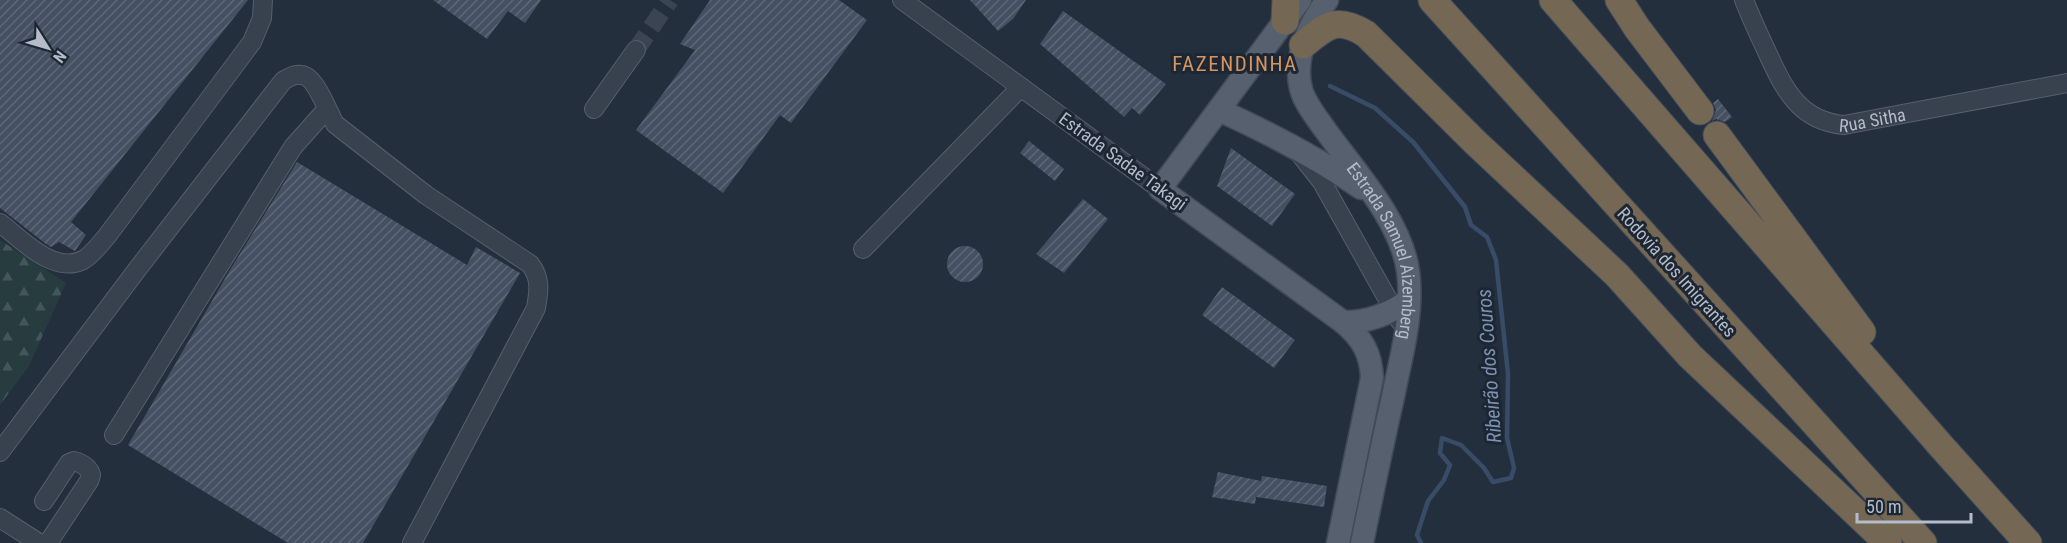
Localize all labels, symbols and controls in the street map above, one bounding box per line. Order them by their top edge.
north arrow [18,18,78,78]
text: N [49,47,70,66]
district label: FAZENDINHA [1172,52,1298,76]
street label: Rua Sitha [1838,103,1907,136]
street label: Estrada Sadae Takagi [1055,108,1191,214]
street label: Estrada Samuel Aizemberg [1343,158,1420,341]
street label: Rodovia dos Imigrantes [1613,203,1741,341]
water label: Ribeirão dos Couros [1472,288,1506,444]
scale bar [1857,486,1971,524]
text: 50 m [1866,496,1901,517]

